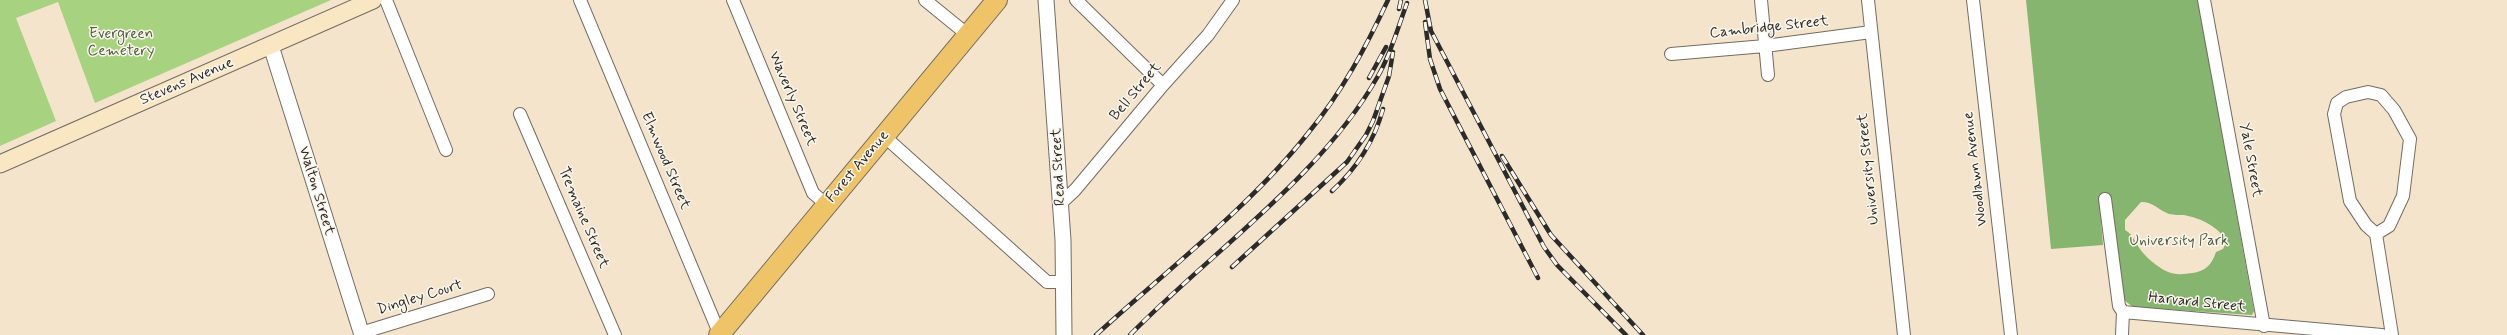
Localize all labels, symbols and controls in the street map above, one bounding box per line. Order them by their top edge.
street label: Cambridge Street [1709,13,1829,43]
park label: Evergreen Cemetery [88,26,154,61]
street label: Waverly Street [764,49,820,149]
street label: Stevens Avenue [138,54,236,110]
street label: Bell Street [1106,59,1166,125]
street label: Elmwood Street [636,110,694,212]
street label: Woodlawn Avenue [1960,111,1992,227]
street label: University Street [1854,112,1884,226]
street label: Yale Street [2235,121,2265,199]
street label: Forest Avenue [823,127,893,207]
street label: Read Street [1048,128,1070,206]
street label: Walton Street [294,144,338,238]
street label: Tremaine Street [554,165,612,271]
park label: University Park [2129,233,2229,251]
street label: Dingley Court [375,277,465,319]
street label: Harvard Street [2147,289,2247,317]

